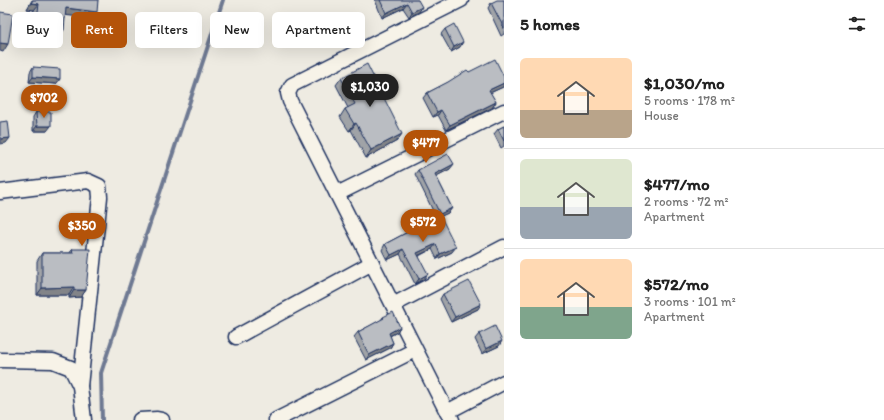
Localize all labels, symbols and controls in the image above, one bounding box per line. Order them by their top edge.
chip: Buy [12,12,63,48]
chip: Rent [71,12,127,48]
chip: Filters [135,12,202,48]
chip: New [210,12,264,48]
chip: Apartment [272,12,365,48]
icon: filters [846,13,868,35]
text: 5 homes [520,14,580,34]
text: $1,030/mo [644,73,725,93]
pin: $1,030 [337,74,403,108]
icon: home [552,74,600,122]
text: $1,030 [351,79,389,94]
pin: $702 [20,85,68,119]
text: $702 [30,90,58,105]
text: 5 rooms · 178 m² [644,93,735,108]
text: House [644,108,679,123]
pin: $477 [402,130,450,164]
text: $477 [412,135,440,150]
text: $477/mo [644,174,710,194]
icon: home [552,175,600,223]
text: 2 rooms · 72 m² [644,194,729,209]
pin: $572 [399,209,447,243]
text: Apartment [644,209,705,224]
pin: $350 [58,213,106,247]
text: $572 [410,214,436,229]
text: $350 [68,218,96,233]
text: $572/mo [644,274,709,294]
icon: home [552,275,600,323]
text: 3 rooms · 101 m² [644,294,736,309]
text: Apartment [644,309,705,324]

